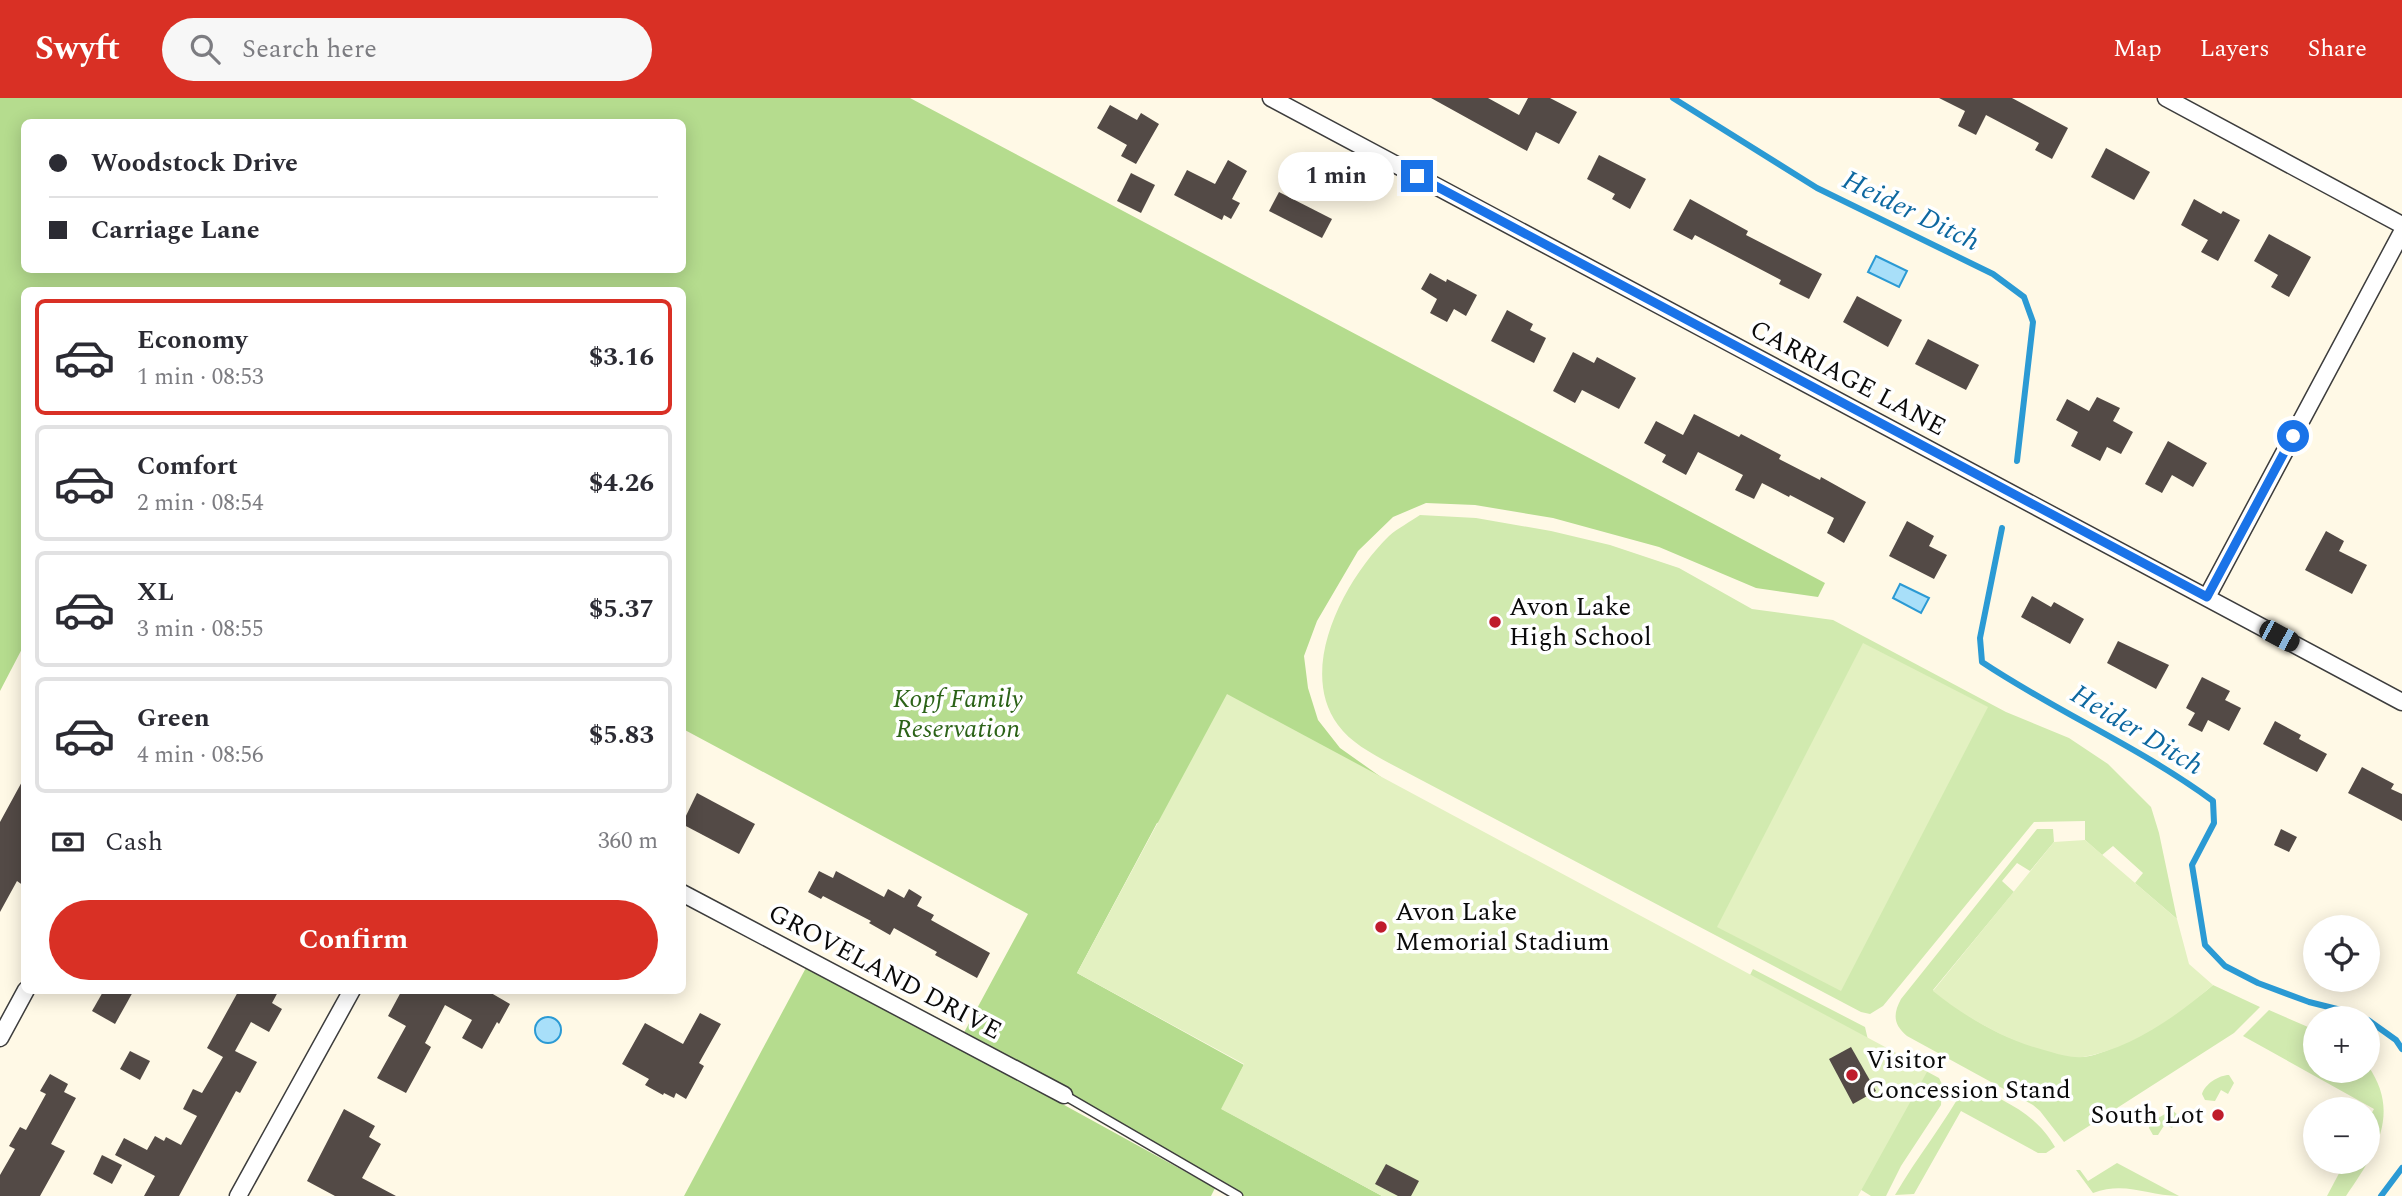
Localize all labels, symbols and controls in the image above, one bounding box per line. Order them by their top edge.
search box [162,18,652,81]
text: Swyft [35,24,120,74]
text: Search here [242,29,377,69]
icon: search [186,30,224,68]
text: Map [2113,31,2162,67]
text: Layers [2200,31,2270,67]
text: Share [2308,31,2367,67]
text: Woodstock Drive [91,143,298,183]
callout: 1 min [1277,152,1392,200]
text: 1 min [1305,159,1367,194]
water label: Heider Ditch [1835,159,1987,263]
route end [1401,160,1433,192]
text: Carriage Lane [91,210,260,250]
street label: CARRIAGE LANE [1743,309,1953,447]
text: Economy [137,320,247,360]
icon: car [53,326,116,389]
text: $3.16 [589,337,654,377]
text: 1 min · 08:53 [137,360,264,395]
route start [2277,420,2309,452]
text: Comfort [137,446,238,486]
icon: car [53,452,116,515]
text: $4.26 [589,463,654,503]
text: 2 min · 08:54 [137,486,264,521]
text: XL [137,572,174,612]
icon: car [53,578,116,641]
place label: Avon Lake High School [1509,587,1652,657]
text: $5.37 [589,589,654,629]
text: 3 min · 08:55 [137,612,264,647]
marker: Avon Lake High School [1487,614,1503,630]
car [2256,617,2303,655]
water label: Heider Ditch [2062,673,2212,787]
park label: Kopf Family Reservation [893,679,1023,749]
text: Green [137,698,210,738]
icon: car [53,704,116,767]
text: $5.83 [589,715,654,755]
text: 4 min · 08:56 [137,738,264,773]
text: Cash [105,822,163,862]
icon: cash [49,823,87,861]
text: 360 m [598,824,658,859]
place label: Avon Lake Memorial Stadium [1395,892,1610,962]
street label: GROVELAND DRIVE [761,893,1009,1051]
button: Confirm [49,900,658,980]
map controls [2303,915,2380,1174]
button: locate [2303,915,2380,992]
marker: Avon Lake Memorial Stadium [1373,919,1389,935]
button: + [2303,1006,2380,1083]
place label: Visitor Concession Stand [1866,1040,2071,1110]
marker: Visitor Concession Stand [1844,1067,1860,1083]
place label: South Lot [2091,1095,2204,1135]
button: − [2303,1097,2380,1174]
marker: South Lot [2210,1107,2226,1123]

